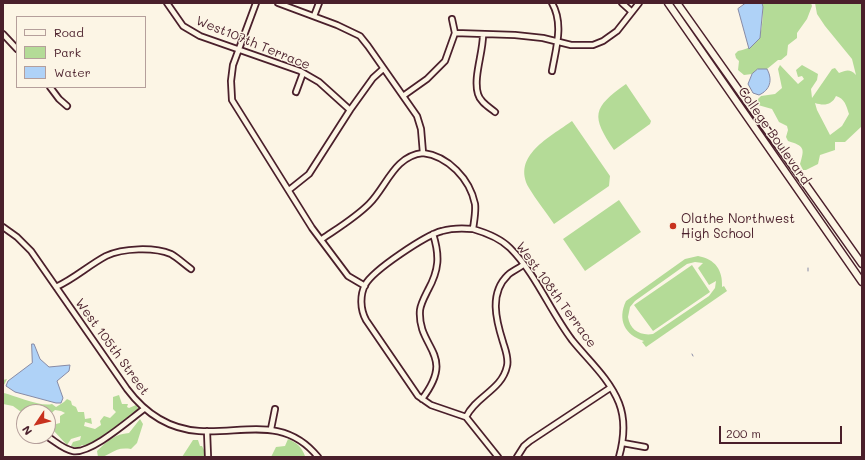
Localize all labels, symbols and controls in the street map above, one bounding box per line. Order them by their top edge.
street label: West107th Terrace [194,13,312,73]
legend [16,16,146,88]
text: Road [54,24,84,40]
text: Park [54,44,81,60]
text: Water [54,64,91,80]
street label: College Boulevard [735,84,813,188]
place label: Olathe Northwest High School [681,211,795,242]
marker: Olathe Northwest High School [668,221,678,231]
street label: West 108th Terrace [512,239,600,351]
street label: West 105th Street [72,296,152,398]
north arrow [16,404,56,444]
scale bar [721,418,844,444]
text: N [18,423,35,438]
text: 200 m [726,425,761,441]

